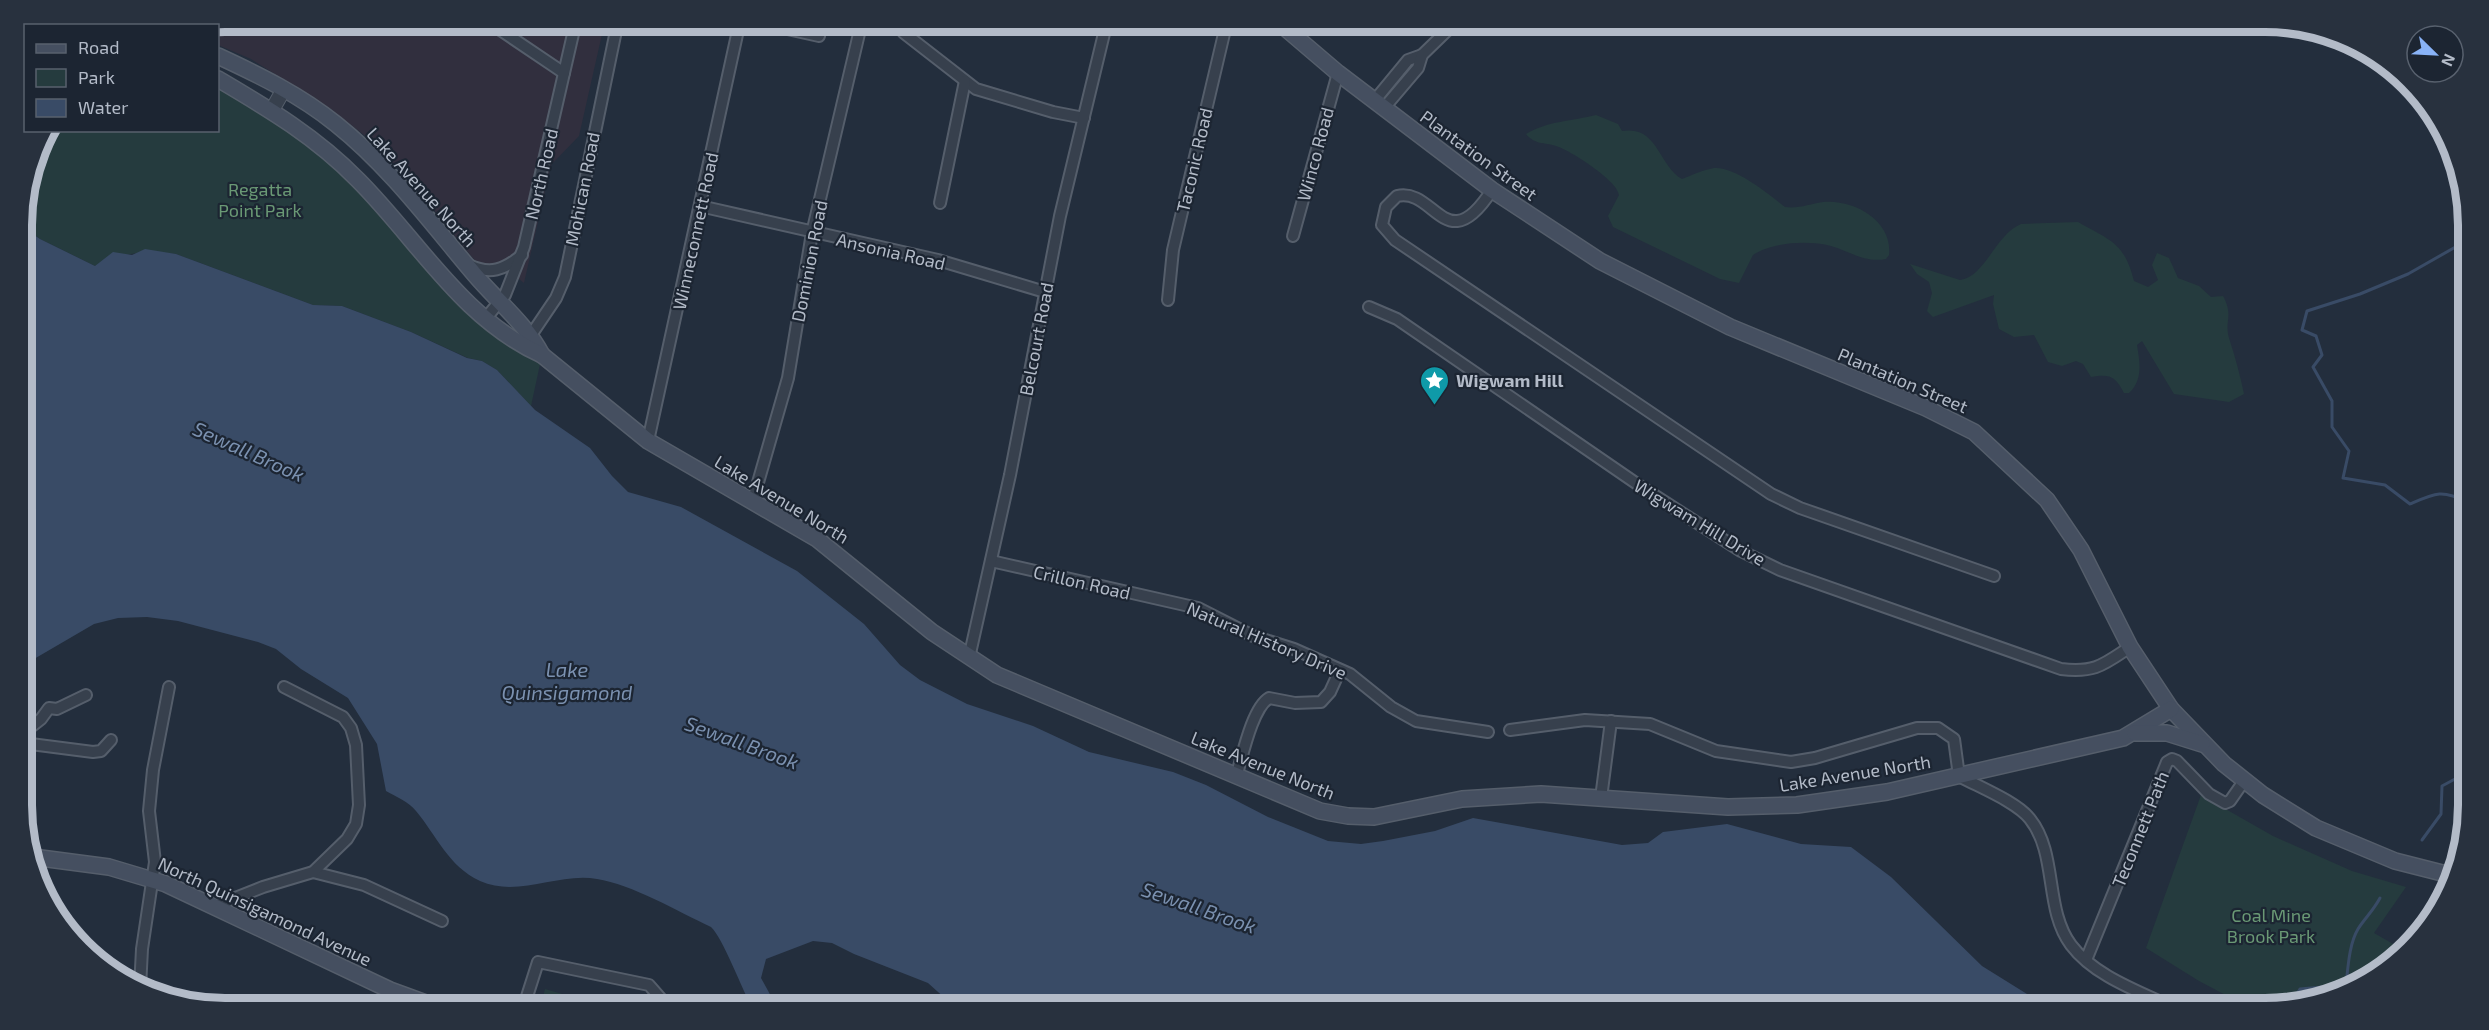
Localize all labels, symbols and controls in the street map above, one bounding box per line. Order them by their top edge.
legend [24,24,219,132]
north arrow [2405,24,2465,84]
text: Road [78,36,119,58]
text: N [2438,51,2460,69]
text: Park [78,66,115,88]
text: Water [78,96,128,118]
street label: Winco Road [1292,105,1338,203]
street label: Plantation Street [1416,105,1542,205]
street label: Taconic Road [1171,106,1217,214]
street label: Lake Avenue North [363,123,481,251]
street label: North Road [520,126,562,222]
street label: Mohican Road [560,130,604,248]
street label: Winneconnett Road [668,150,722,312]
park label: Regatta Point Park [218,178,302,221]
street label: Dominion Road [786,198,832,324]
street label: Ansonia Road [834,228,948,274]
street label: Belcourt Road [1014,281,1058,397]
street label: Plantation Street [1835,343,1971,417]
place icon: Wigwam Hill [1419,364,1451,406]
place label: Wigwam Hill [1456,369,1564,391]
water label: Sewall Brook [190,416,308,486]
street label: Lake Avenue North [711,450,853,548]
street label: Wigwam Hill Drive [1630,474,1770,570]
street label: Crillon Road [1031,560,1133,604]
street label: Natural History Drive [1184,596,1350,684]
water label: Lake Quinsigamond [502,657,633,704]
water label: Sewall Brook [682,710,802,774]
street label: Lake Avenue North [1188,726,1338,804]
street label: Lake Avenue North [1778,750,1932,796]
street label: Teconnett Path [2107,768,2173,890]
street label: North Quinsigamond Avenue [155,852,375,970]
water label: Sewall Brook [1139,876,1259,938]
park label: Coal Mine Brook Park [2227,904,2315,947]

